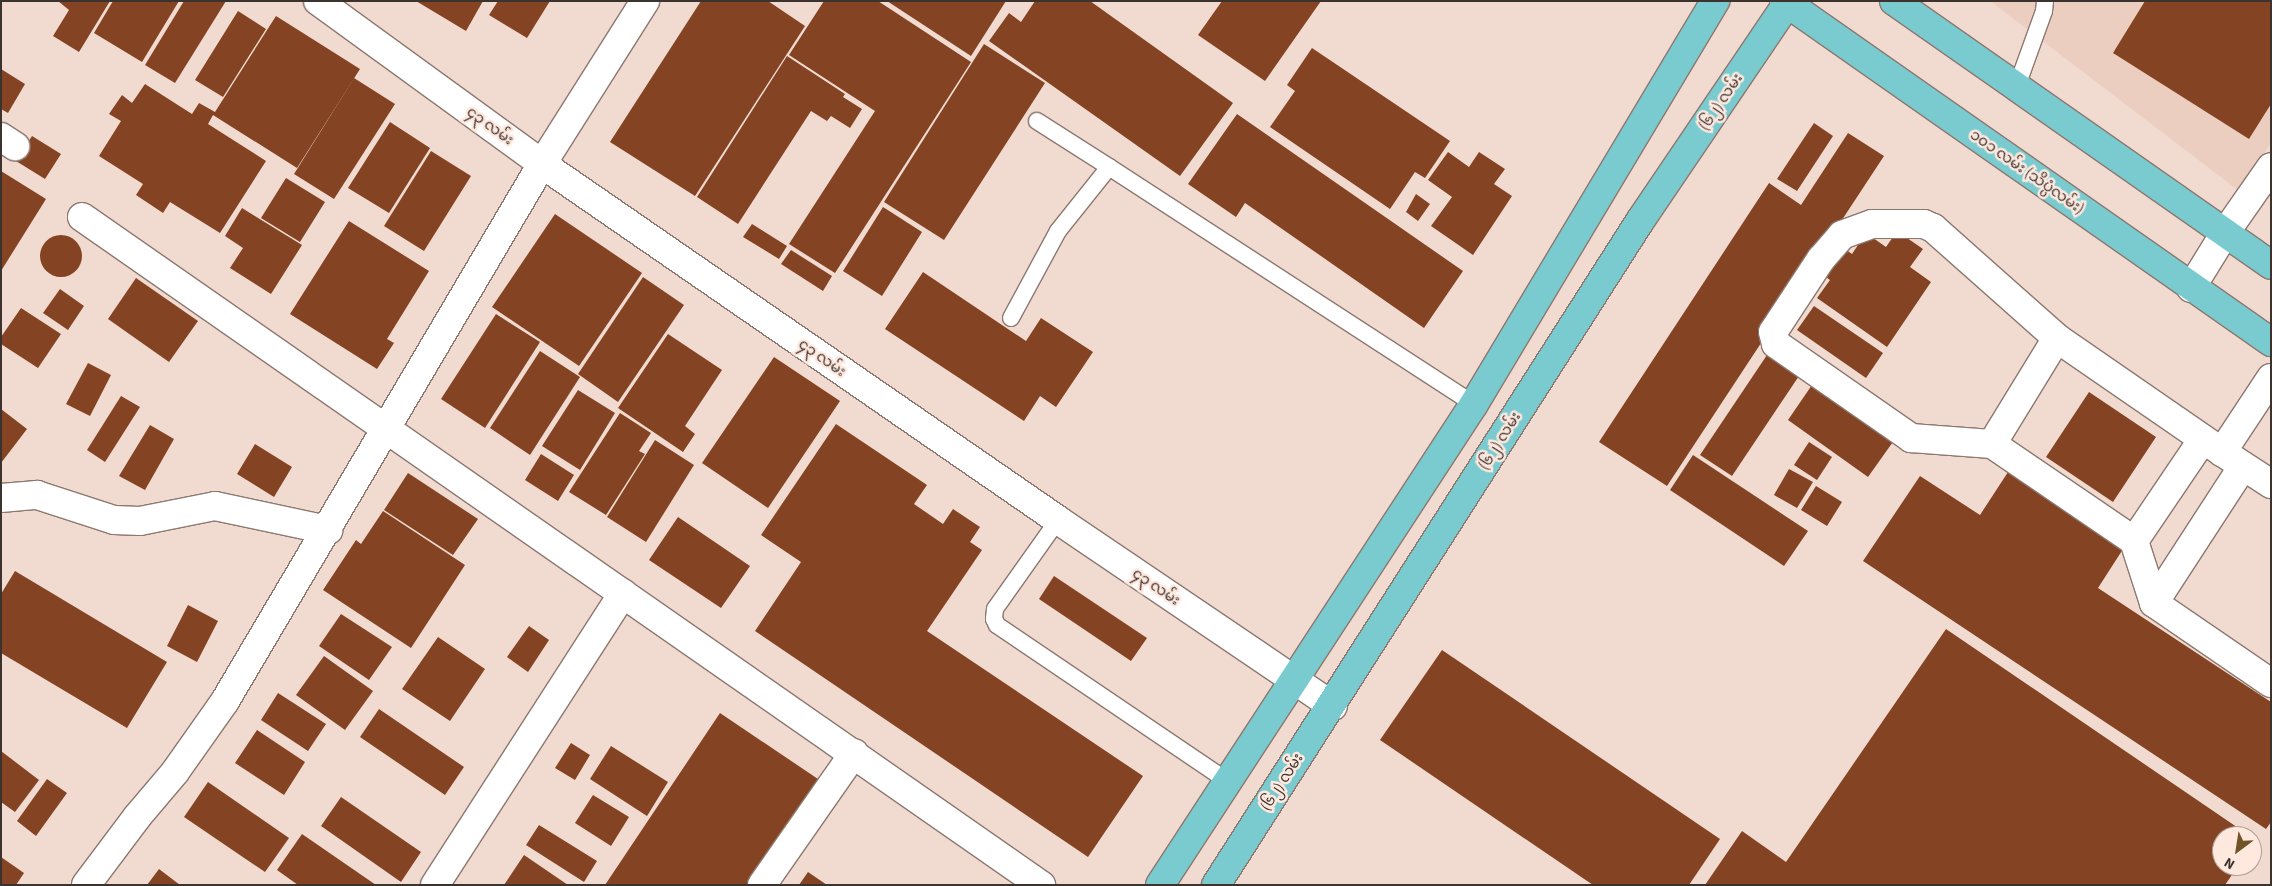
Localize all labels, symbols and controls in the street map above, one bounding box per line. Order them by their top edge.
street label: (၆၂) လမ်း [1695,70,1747,134]
street label: ၄၃ လမ်း [463,103,517,149]
street label: ၁၀၁ လမ်း (သိပ္ပံလမ်း) [1967,126,2087,218]
street label: ၄၃ လမ်း [795,335,849,381]
street label: (၆၂) လမ်း [1475,409,1525,473]
street label: ၄၃ လမ်း [1129,565,1183,609]
street label: (၆၂) လမ်း [1257,750,1307,814]
north arrow [2212,826,2262,876]
text: N [2221,852,2239,874]

